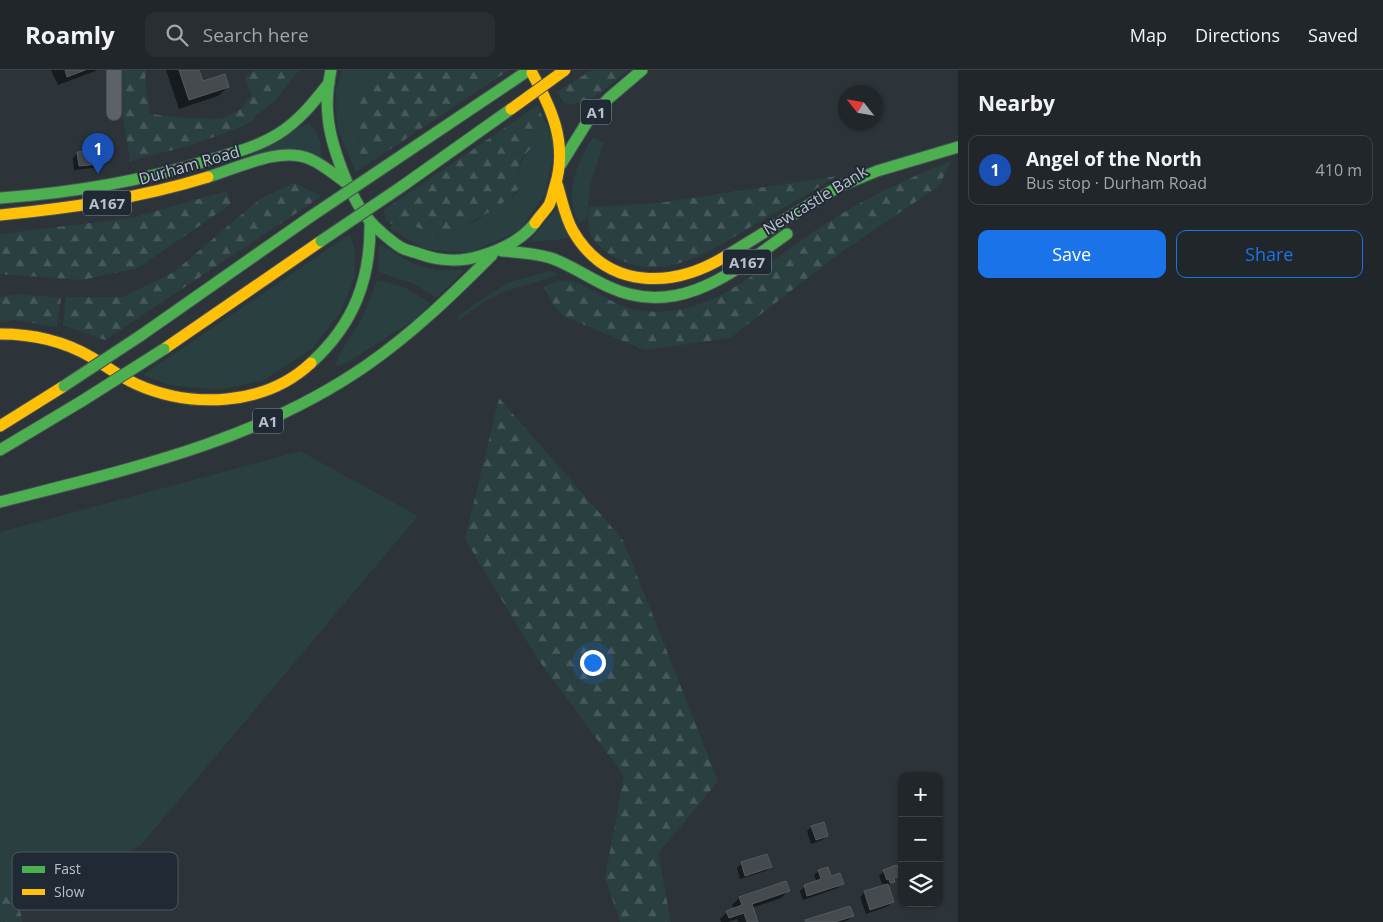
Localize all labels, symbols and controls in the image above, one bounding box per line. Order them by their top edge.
search box [145,12,495,57]
text: Roamly [25,18,115,51]
icon: search [163,21,191,49]
text: Search here [203,22,309,48]
text: Map [1130,23,1167,47]
text: Directions [1195,23,1280,47]
text: Saved [1308,23,1358,47]
north arrow [838,85,883,130]
text: Nearby [978,89,1055,117]
road number: A1 [581,100,611,124]
pin: 1 [82,133,114,174]
street label: Durham Road [136,140,242,190]
text: Angel of the North [1026,146,1202,172]
text: 1 [990,159,1000,181]
text: 410 m [1316,159,1362,181]
street label: Newcastle Bank [759,160,872,240]
text: Bus stop · Durham Road [1026,172,1207,194]
road number: A167 [83,190,131,216]
button: Save [978,230,1166,278]
button: Share [1176,230,1363,278]
road number: A167 [723,250,771,274]
road number: A1 [253,408,283,434]
your location [580,650,606,676]
map controls [898,772,943,907]
button: + [898,772,943,817]
button: − [898,817,943,862]
legend [12,852,178,910]
text: Fast [54,859,81,878]
button: layers [898,862,943,907]
text: Slow [54,882,85,901]

